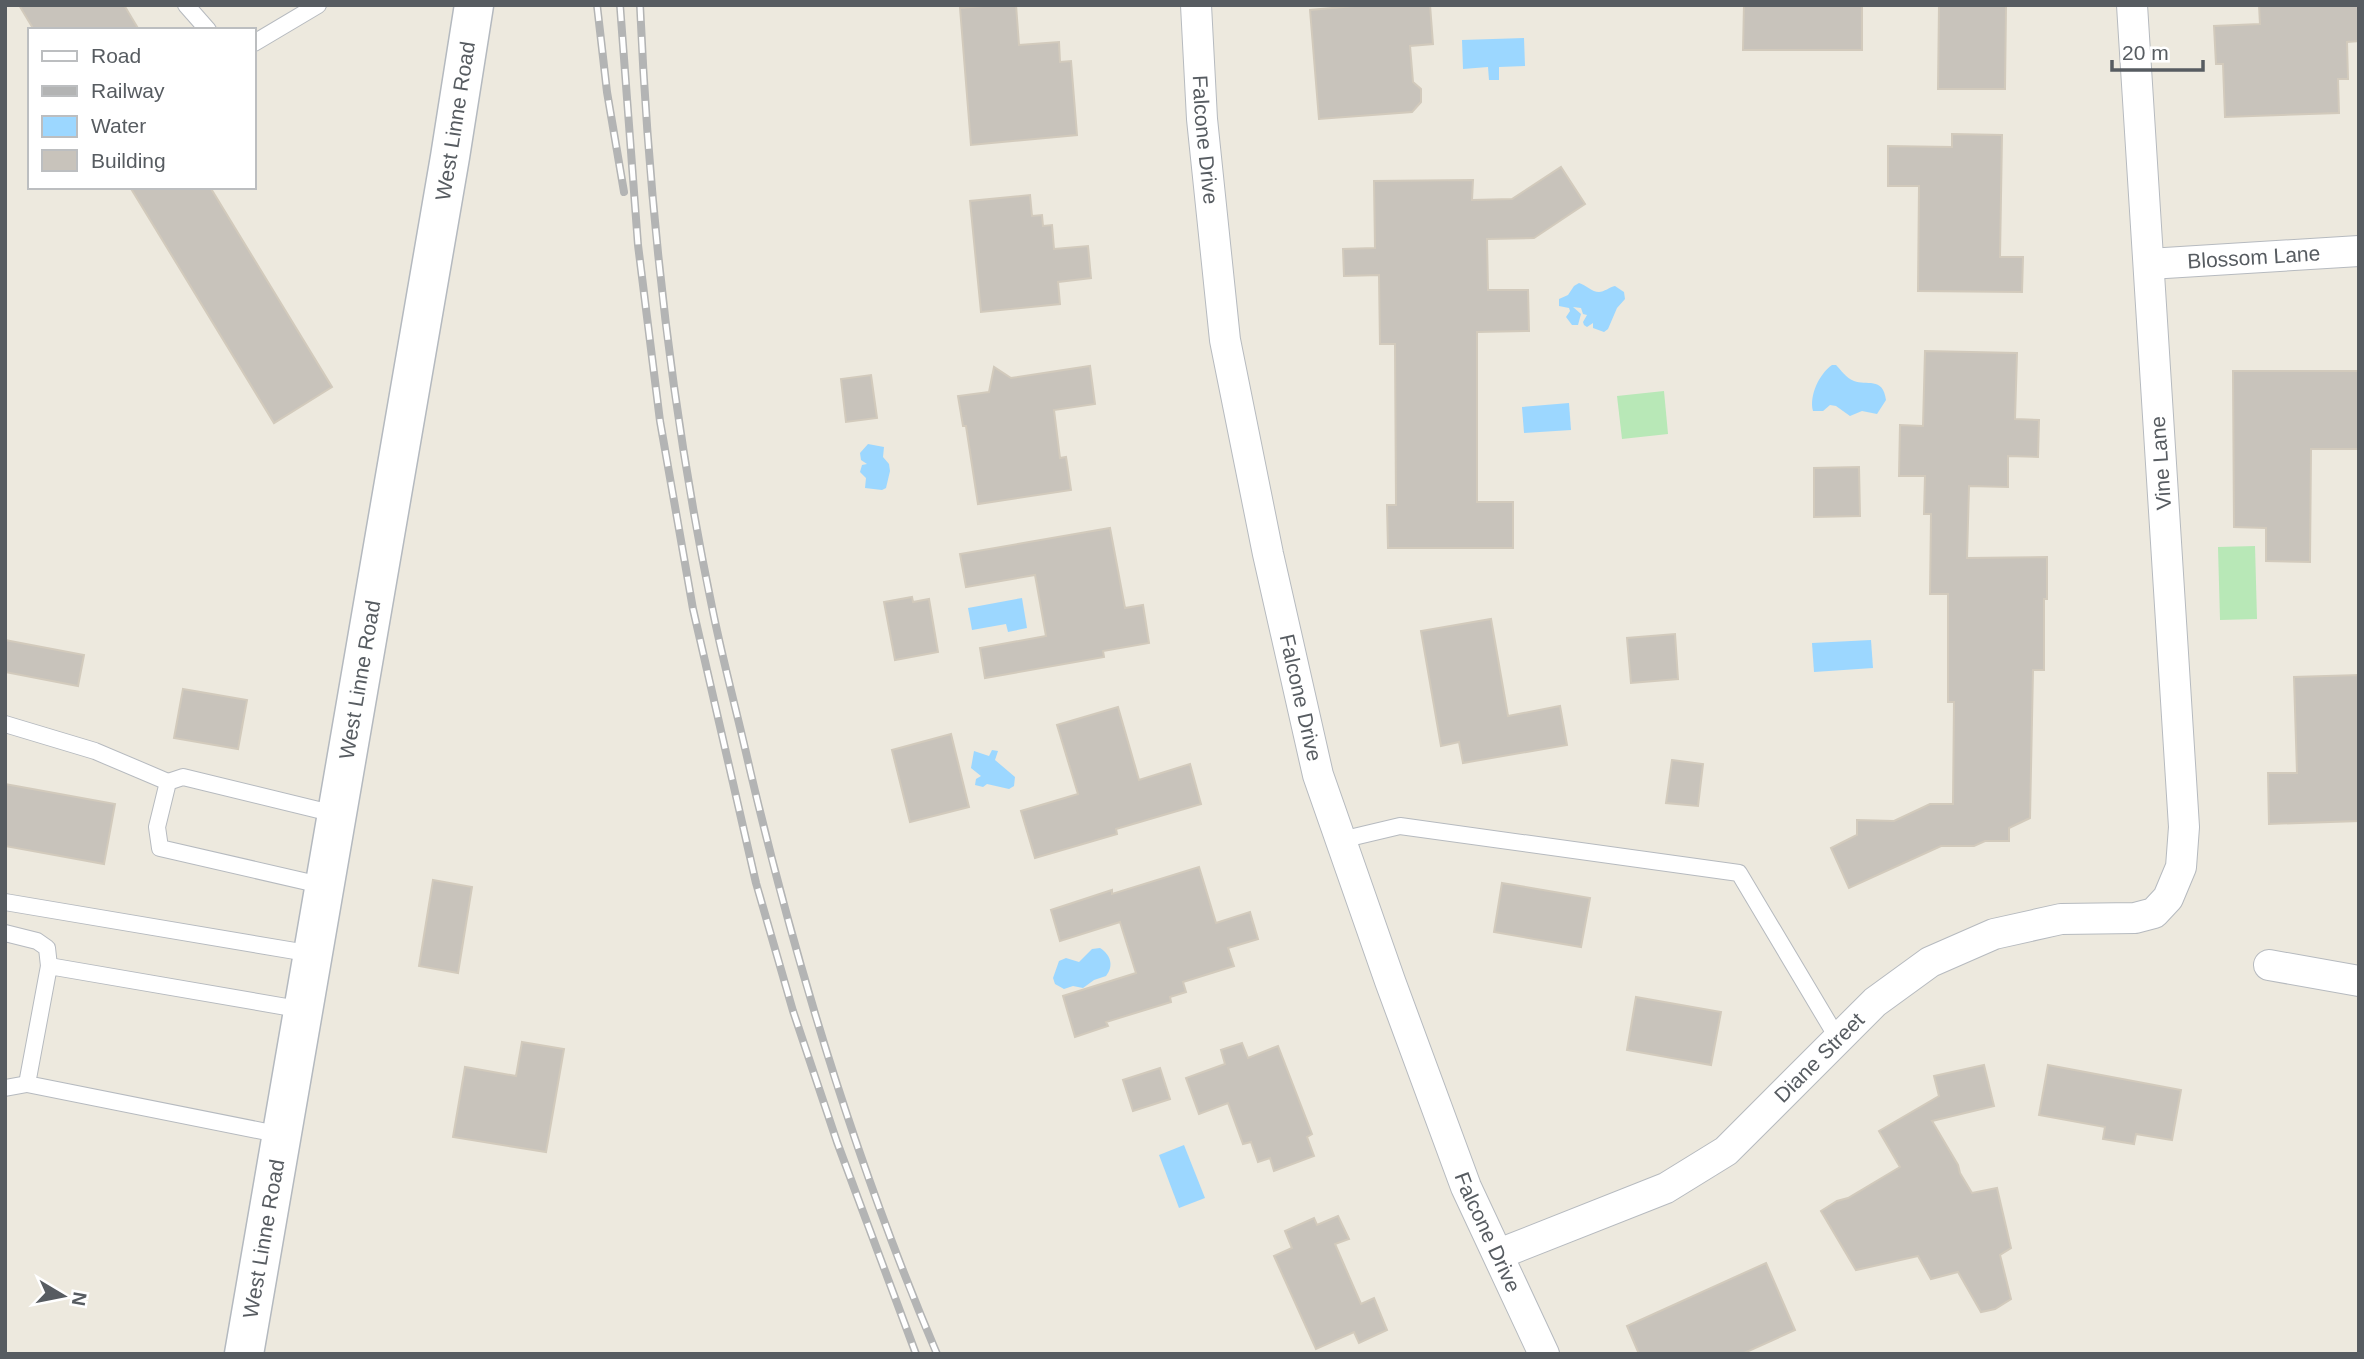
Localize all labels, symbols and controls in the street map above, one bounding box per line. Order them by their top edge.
legend [28,28,256,189]
scale bar [2112,28,2203,72]
street label: West Linne Road [431,40,479,202]
text: 20 m [2122,41,2169,64]
text: Road [91,44,141,67]
street label: Falcone Drive [1189,74,1223,205]
text: Railway [91,79,165,102]
text: Water [91,114,146,137]
text: Building [91,149,166,172]
street label: Blossom Lane [2187,241,2321,273]
street label: Vine Lane [2146,415,2175,511]
street label: West Linne Road [335,599,384,761]
street label: Falcone Drive [1275,632,1327,763]
street label: Diane Street [1770,1008,1868,1107]
street label: West Linne Road [238,1157,288,1320]
street label: Falcone Drive [1451,1169,1525,1296]
north arrow [28,1261,98,1331]
text: N [68,1290,91,1307]

